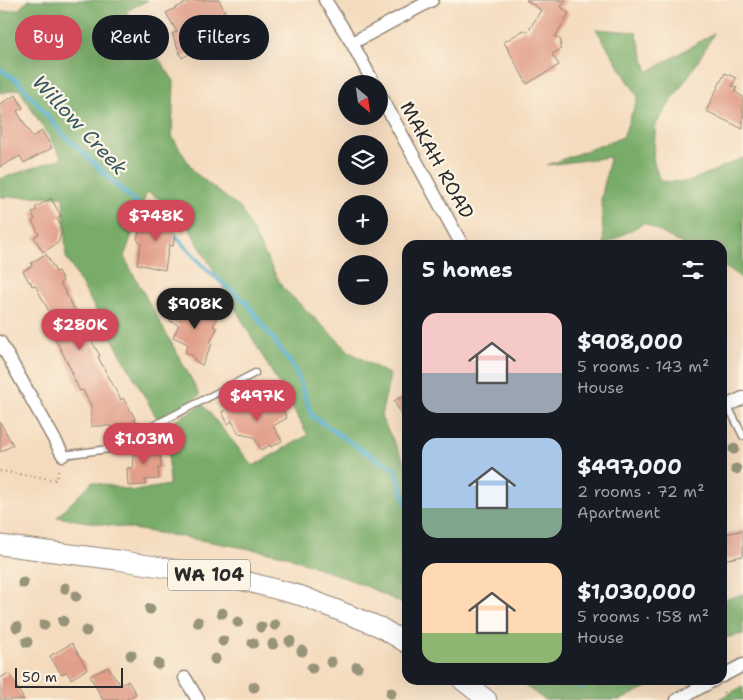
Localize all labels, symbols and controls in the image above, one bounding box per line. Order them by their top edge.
chip: Buy [15,15,82,60]
chip: Rent [92,15,169,60]
chip: Filters [179,15,269,60]
water label: Willow Creek [27,69,133,181]
north arrow [338,75,388,125]
map controls [338,75,388,305]
street label: MAKAH ROAD [394,97,480,223]
button: layers [338,135,388,185]
button: + [338,195,388,245]
pin: $748K [121,200,191,242]
text: $748K [129,205,183,226]
button: − [338,255,388,305]
text: 5 homes [422,256,513,284]
icon: filters [679,256,707,284]
pin: $908K [160,288,230,330]
text: $908K [168,293,222,314]
pin: $280K [45,308,115,351]
text: $280K [53,314,107,335]
text: $908,000 [577,328,683,356]
icon: home [462,333,522,393]
text: 5 rooms · 143 m² [577,356,709,377]
text: House [577,377,624,398]
pin: $497K [222,380,292,422]
text: $497K [230,385,284,406]
pin: $1.03M [103,422,185,465]
text: $1.03M [114,428,174,449]
text: $497,000 [577,453,682,481]
icon: home [462,458,522,518]
text: 2 rooms · 72 m² [577,481,705,502]
text: Apartment [577,502,660,523]
road number: WA 104 [168,560,250,590]
text: $1,030,000 [577,578,696,606]
icon: home [462,583,522,643]
text: 5 rooms · 158 m² [577,606,709,627]
text: House [577,627,624,648]
scale bar [15,665,122,688]
text: 50 m [22,668,57,686]

